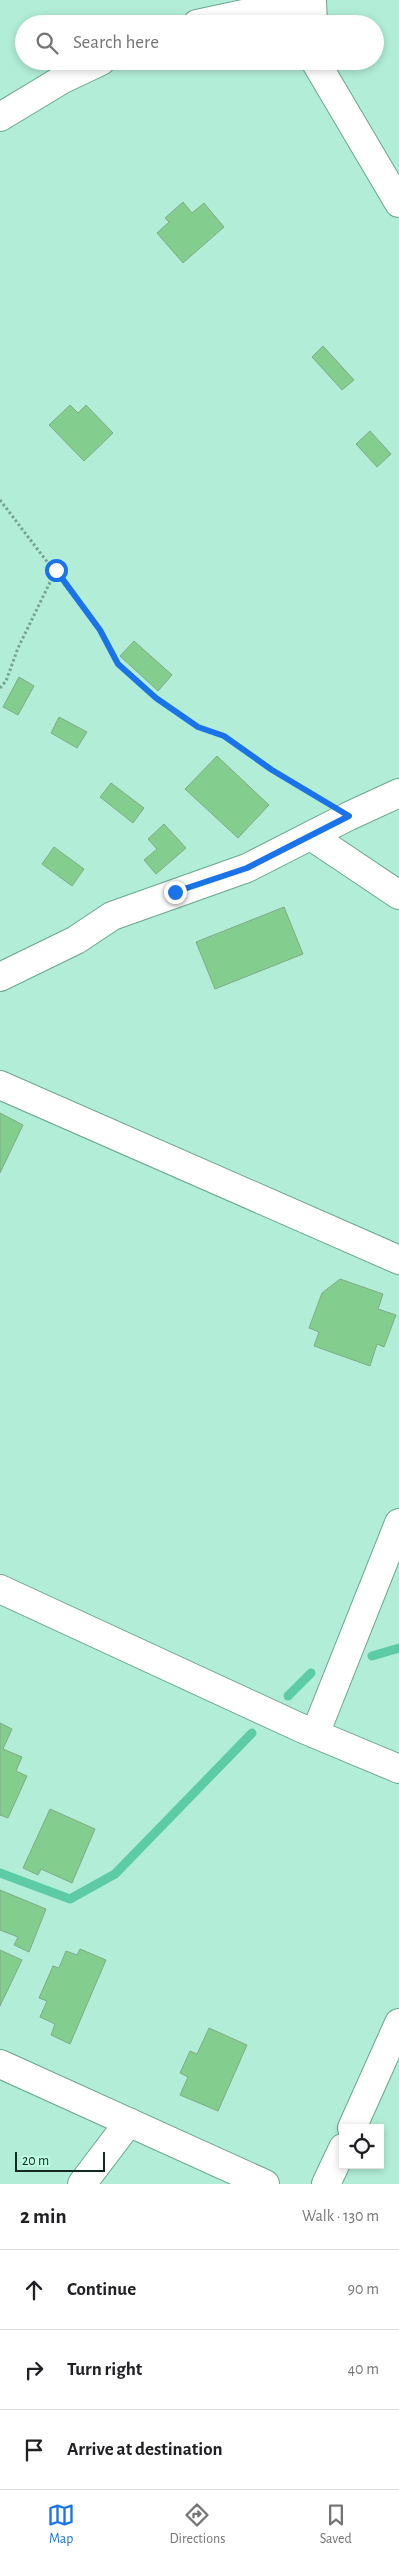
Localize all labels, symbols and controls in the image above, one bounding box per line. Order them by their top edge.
search box [15,15,384,70]
icon: search [33,29,61,57]
text: Search here [73,33,159,52]
route start [45,559,68,582]
route end [164,881,187,904]
map controls [339,2124,384,2169]
button: locate [339,2124,384,2169]
scale bar [15,2149,105,2172]
text: 20 m [22,2154,49,2168]
text: 2 min [20,2206,67,2227]
text: Walk · 130 m [302,2208,379,2224]
icon: ahead [20,2276,48,2304]
text: Continue [67,2280,136,2299]
text: 90 m [348,2281,379,2297]
icon: right [20,2356,48,2384]
text: Turn right [67,2360,142,2379]
text: 40 m [347,2361,379,2377]
icon: arrive [20,2436,48,2464]
text: Arrive at destination [67,2440,223,2459]
tab: Map [47,2501,75,2548]
tab: Directions [170,2501,225,2548]
tab: Saved [320,2501,352,2548]

